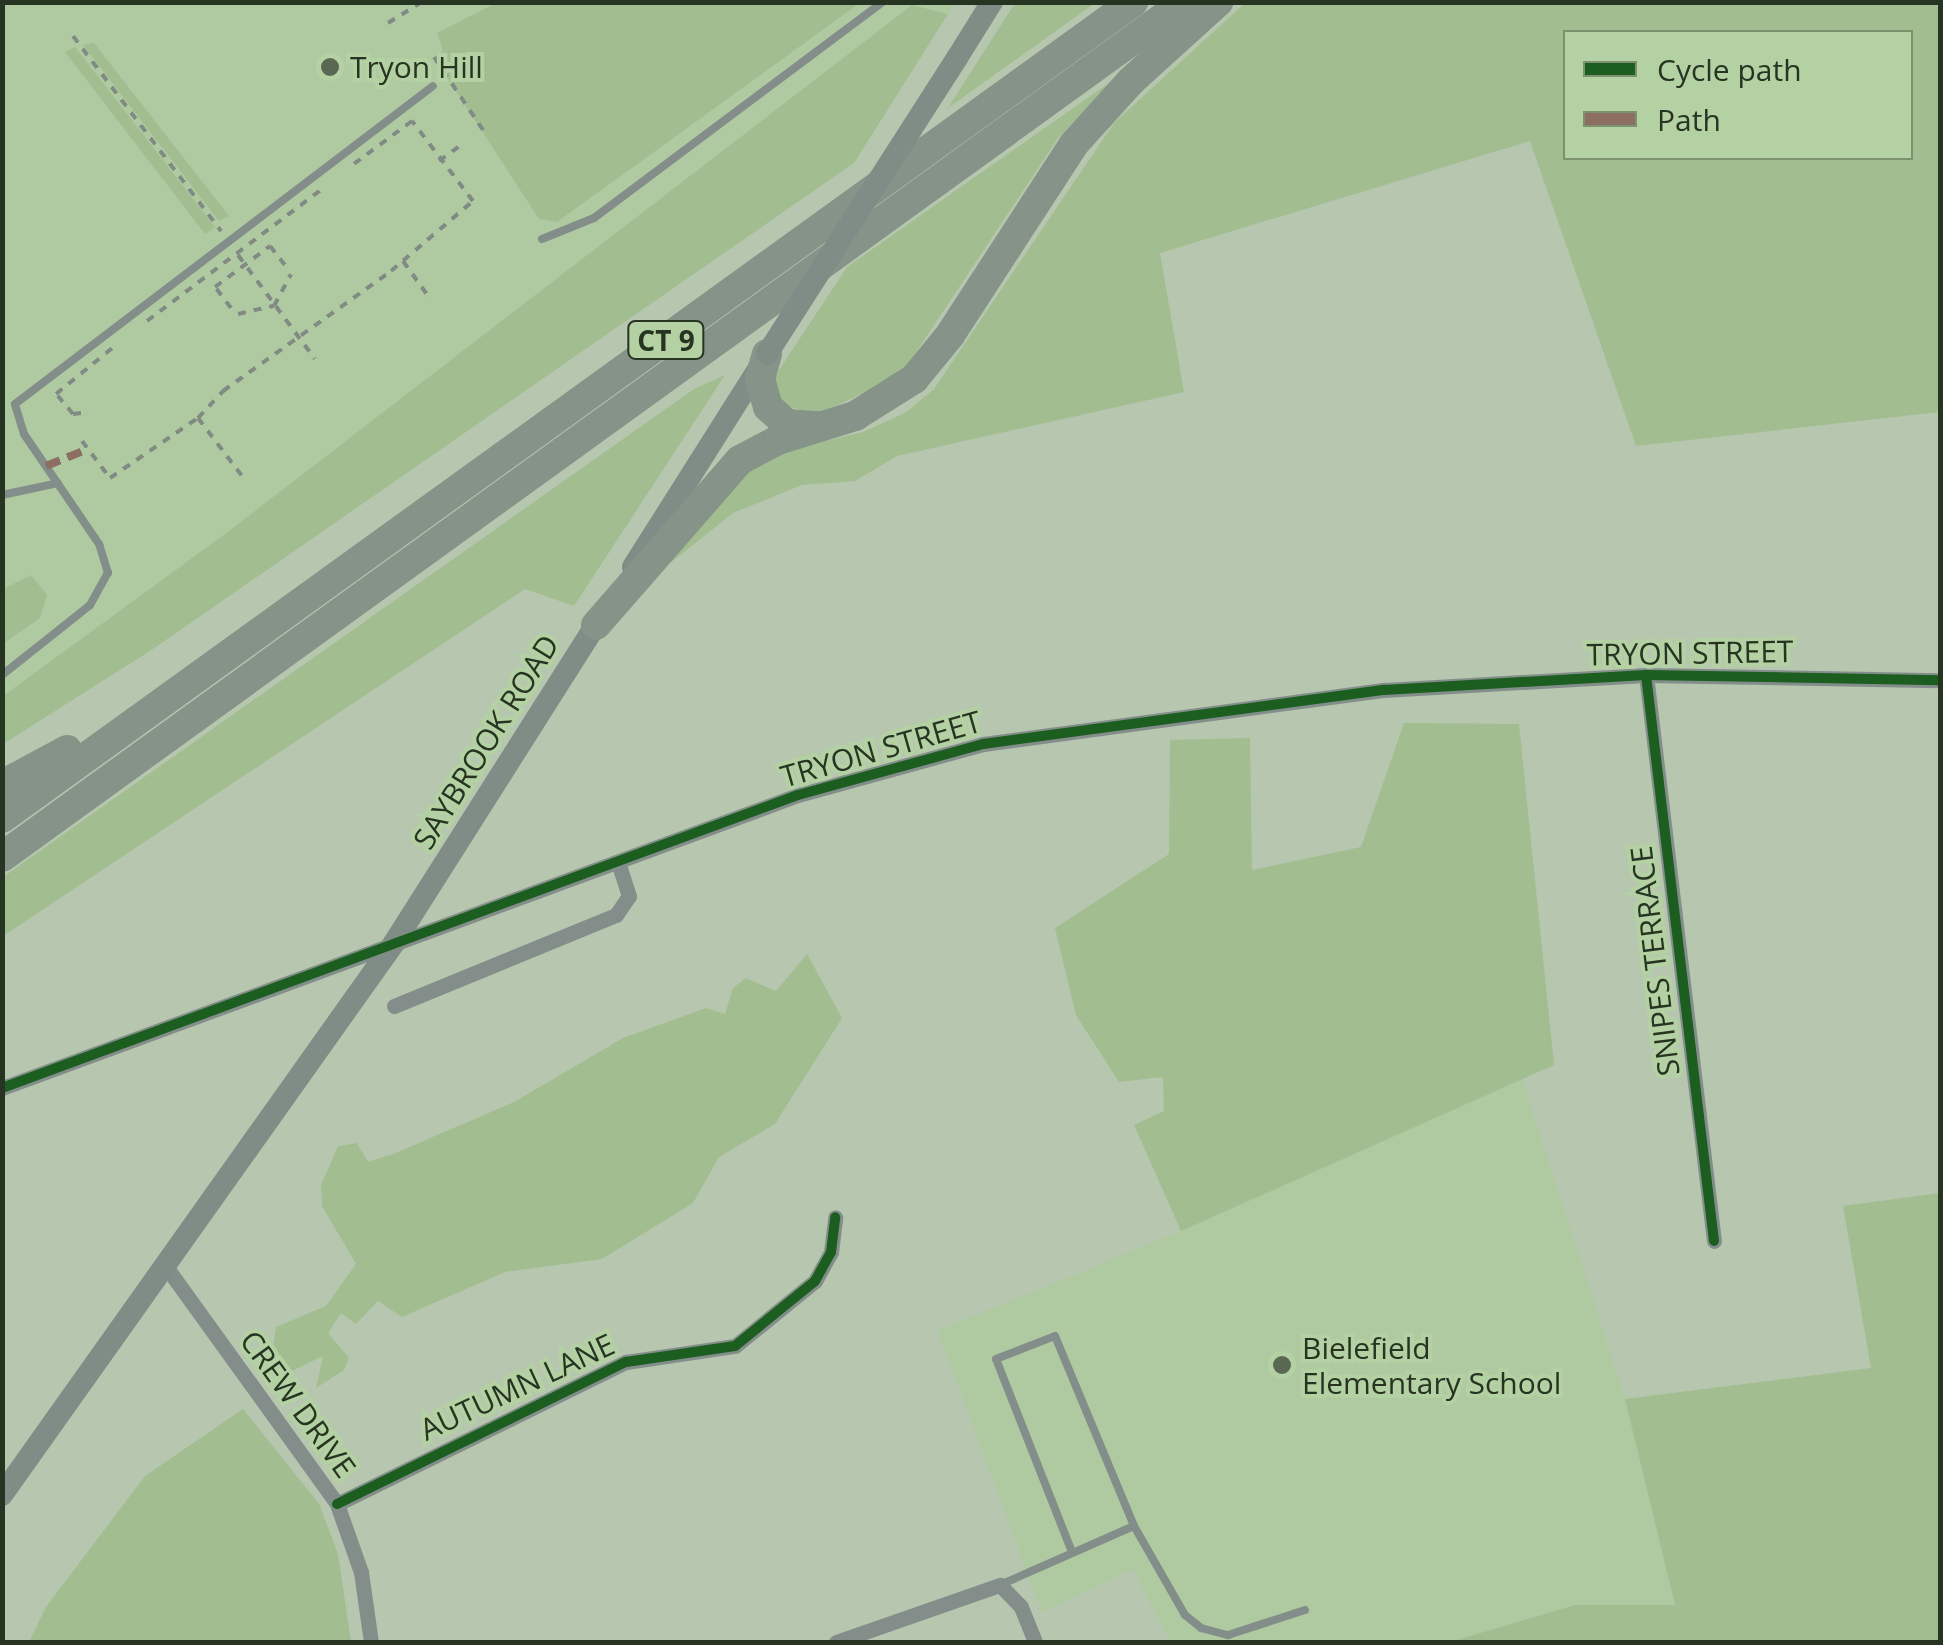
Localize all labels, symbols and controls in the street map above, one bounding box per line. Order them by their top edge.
legend [1563,30,1913,160]
place label: Tryon Hill [350,49,483,85]
text: Cycle path [1657,49,1802,90]
marker: Tryon Hill [319,56,341,78]
text: Path [1657,99,1721,140]
road number: CT 9 [626,317,706,363]
street label: SAYBROOK ROAD [406,628,566,856]
street label: TRYON STREET [1586,633,1794,673]
street label: TRYON STREET [777,703,985,795]
street label: SNIPES TERRACE [1623,844,1687,1078]
street label: CREW DRIVE [233,1324,363,1484]
street label: AUTUMN LANE [414,1326,620,1448]
place label: Bielefield Elementary School [1302,1330,1561,1400]
marker: Bielefield Elementary School [1271,1354,1293,1376]

